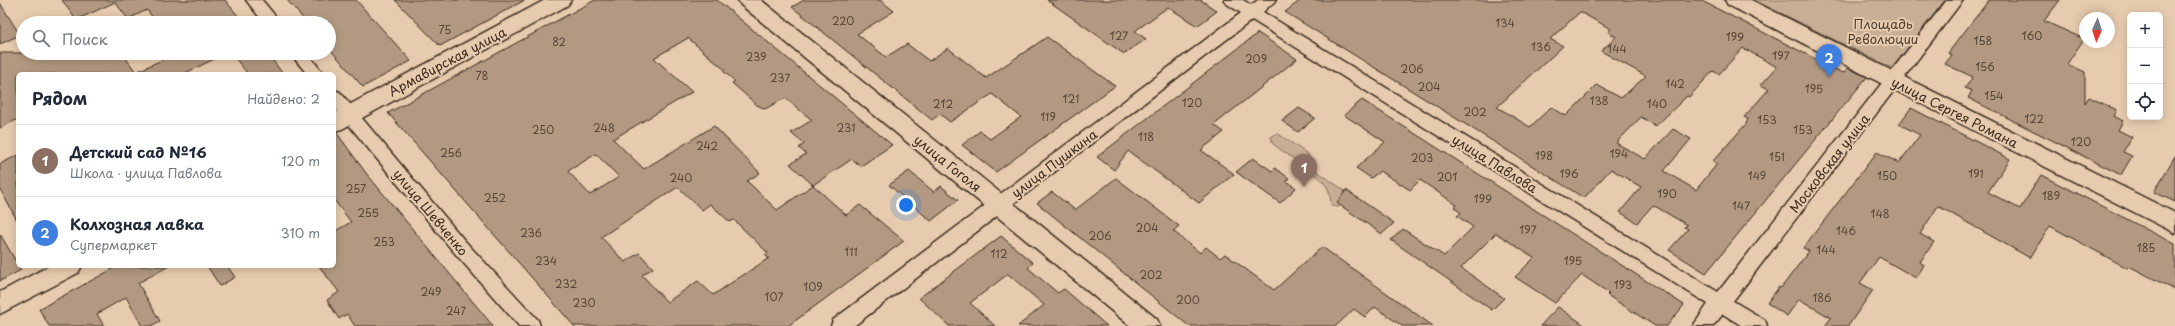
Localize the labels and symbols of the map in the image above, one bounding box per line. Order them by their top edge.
house number: 220 [832,12,854,29]
north arrow [2079,12,2115,48]
house number: 134 [1495,14,1515,31]
park label: Площадь Революции [1848,14,1918,48]
street label: Армавирская улица [385,21,510,100]
house number: 75 [439,21,451,38]
house number: 127 [1110,27,1128,44]
house number: 160 [2022,27,2042,44]
house number: 199 [1726,28,1744,45]
house number: 158 [1974,32,1993,49]
house number: 82 [552,33,566,50]
house number: 136 [1531,38,1551,55]
house number: 144 [1607,40,1627,57]
pin: 2 [1816,44,1842,77]
house number: 197 [1772,47,1790,64]
house number: 239 [745,48,767,65]
house number: 209 [1245,50,1267,67]
house number: 156 [1975,58,1995,75]
house number: 206 [1401,60,1423,77]
house number: 78 [476,67,489,84]
house number: 237 [770,69,790,86]
street label: улица Сергея Романа [1889,72,2022,153]
house number: 142 [1665,75,1685,92]
house number: 204 [1418,78,1441,95]
house number: 195 [1805,80,1823,97]
house number: 154 [1984,87,2004,104]
house number: 121 [1063,90,1079,107]
house number: 138 [1589,92,1609,109]
house number: 120 [1182,94,1202,111]
house number: 212 [933,95,953,112]
house number: 140 [1647,95,1667,112]
house number: 202 [1463,103,1487,120]
house number: 119 [1040,108,1056,125]
street label: Московская улица [1784,109,1874,216]
house number: 122 [2024,110,2044,127]
house number: 153 [1757,111,1777,128]
house number: 248 [593,119,615,136]
house number: 231 [836,119,856,136]
house number: 250 [532,121,554,138]
house number: 153 [1793,121,1813,138]
street label: улица Пушкина [1007,124,1102,202]
house number: 118 [1138,128,1154,145]
street label: улица Павлова [1449,129,1542,197]
street label: улица Гоголя [910,130,986,196]
house number: 120 [2071,133,2091,150]
house number: 242 [696,137,718,154]
house number: 256 [440,144,462,161]
house number: 194 [1610,145,1628,162]
house number: 198 [1535,147,1553,164]
house number: 151 [1769,148,1785,165]
house number: 203 [1411,149,1433,166]
pin: 1 [1291,154,1317,187]
street label: улица Шевченко [389,165,473,259]
house number: 196 [1560,165,1579,182]
house number: 191 [1968,165,1984,182]
house number: 149 [1748,167,1766,184]
house number: 150 [1877,167,1897,184]
house number: 201 [1437,168,1457,185]
house number: 240 [670,169,692,186]
house number: 257 [346,180,366,197]
house number: 190 [1657,185,1677,202]
house number: 189 [2042,187,2060,204]
house number: 252 [484,189,506,206]
house number: 199 [1474,190,1492,207]
your location [896,195,916,215]
house number: 147 [1732,197,1750,214]
house number: 255 [357,204,379,221]
house number: 148 [1870,205,1890,222]
house number: 204 [1136,219,1159,236]
house number: 197 [1519,221,1537,238]
house number: 146 [1836,222,1856,239]
house number: 236 [520,224,542,241]
house number: 206 [1089,227,1111,244]
house number: 253 [373,233,395,250]
house number: 185 [2137,239,2155,256]
house number: 144 [1816,241,1836,258]
house number: 111 [844,243,858,260]
house number: 112 [990,245,1008,262]
house number: 234 [535,252,557,269]
house number: 195 [1564,252,1582,269]
house number: 202 [1139,266,1163,283]
house number: 232 [555,275,577,292]
house number: 193 [1614,276,1632,293]
house number: 109 [803,278,823,295]
house number: 249 [420,283,442,300]
house number: 107 [765,288,783,305]
house number: 186 [1812,289,1832,306]
house number: 200 [1176,291,1200,308]
house number: 230 [573,294,595,311]
house number: 247 [446,302,466,319]

